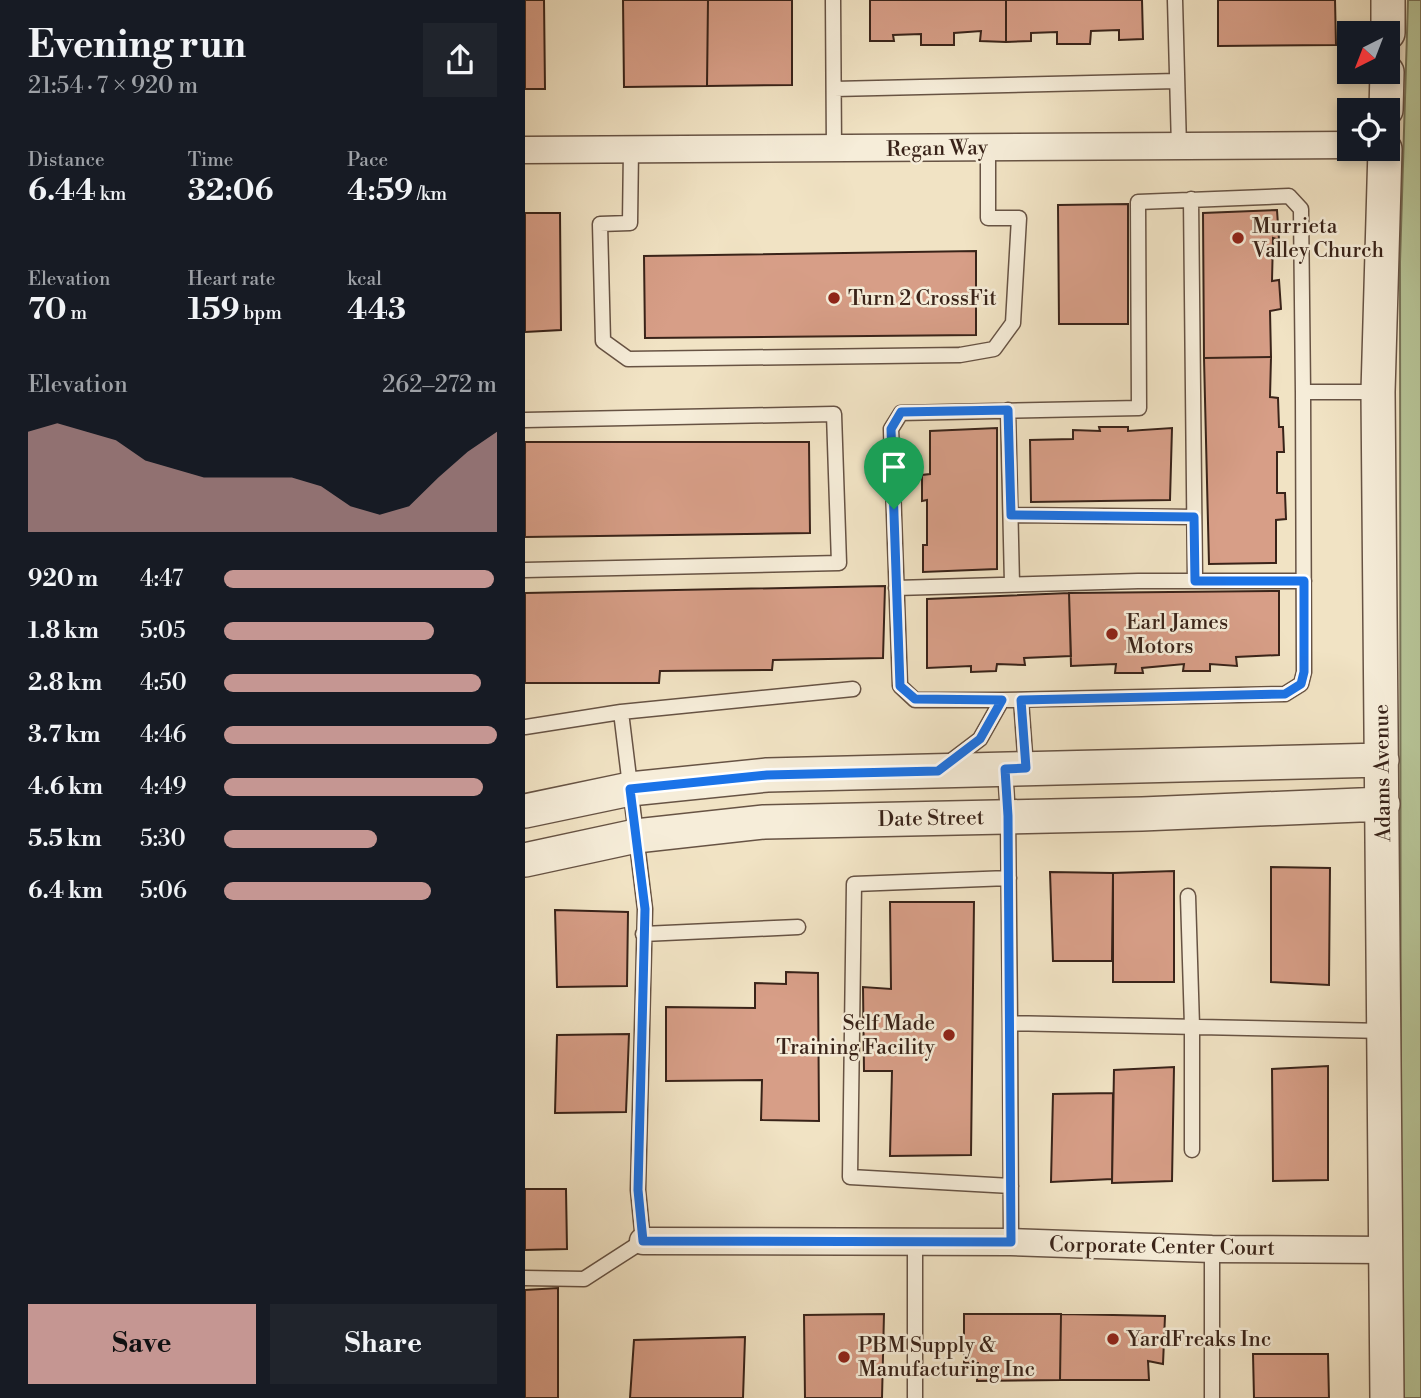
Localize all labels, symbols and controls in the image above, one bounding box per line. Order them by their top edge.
north arrow [1337,21,1400,84]
map controls [1337,21,1400,161]
text: Evening run [28,22,246,69]
button: share [423,23,497,97]
text: 21:54 · 7 × 920 m [28,72,198,100]
button: locate [1337,98,1400,161]
street label: Regan Way [886,135,989,163]
text: Distance [28,148,105,172]
text: Time [188,148,233,172]
text: Pace [347,148,388,172]
text: 6.44 [28,172,96,210]
text: 32:06 [188,172,273,210]
text: 4:59 [347,172,413,210]
text: km [96,182,126,206]
text: /km [413,182,447,206]
place label: Murrieta Valley Church [1251,214,1385,264]
marker: Murrieta Valley Church [1230,230,1246,246]
text: Elevation [28,267,110,291]
text: Heart rate [188,267,275,291]
text: kcal [347,267,382,291]
place label: Turn 2 CrossFit [848,286,997,312]
marker: Turn 2 CrossFit [826,290,842,306]
text: 70 [28,291,67,329]
text: 159 [188,291,240,329]
text: 443 [347,291,406,329]
text: m [67,301,87,325]
text: bpm [240,301,282,325]
text: Elevation [28,371,128,399]
text: 262–272 m [382,371,497,399]
pin [864,437,924,509]
icon: arrive [875,448,913,486]
text: 920 m [28,565,98,593]
text: 4:47 [140,565,183,593]
place label: Earl James Motors [1126,610,1228,660]
text: 1.8 km [28,617,99,645]
text: 5:05 [140,617,186,645]
marker: Earl James Motors [1104,626,1120,642]
text: 2.8 km [28,669,102,697]
text: 4:50 [140,669,187,697]
street label: Adams Avenue [1369,704,1397,843]
text: 3.7 km [28,721,101,749]
text: 4:46 [140,721,187,749]
text: 4.6 km [28,773,103,801]
text: 4:49 [140,773,187,801]
street label: Date Street [878,805,985,833]
text: 5.5 km [28,825,102,853]
text: 5:30 [140,825,186,853]
text: 6.4 km [28,877,103,905]
text: 5:06 [140,877,187,905]
place label: Self Made Training Facility [776,1011,936,1061]
marker: Self Made Training Facility [941,1027,957,1043]
street label: Corporate Center Court [1049,1232,1276,1262]
button: Save [28,1304,256,1384]
button: Share [270,1304,497,1384]
place label: YardFreaks Inc [1126,1327,1271,1353]
marker: YardFreaks Inc [1105,1331,1121,1347]
place label: PBM Supply & Manufacturing Inc [858,1333,1035,1383]
marker: PBM Supply & Manufacturing Inc [836,1349,852,1365]

